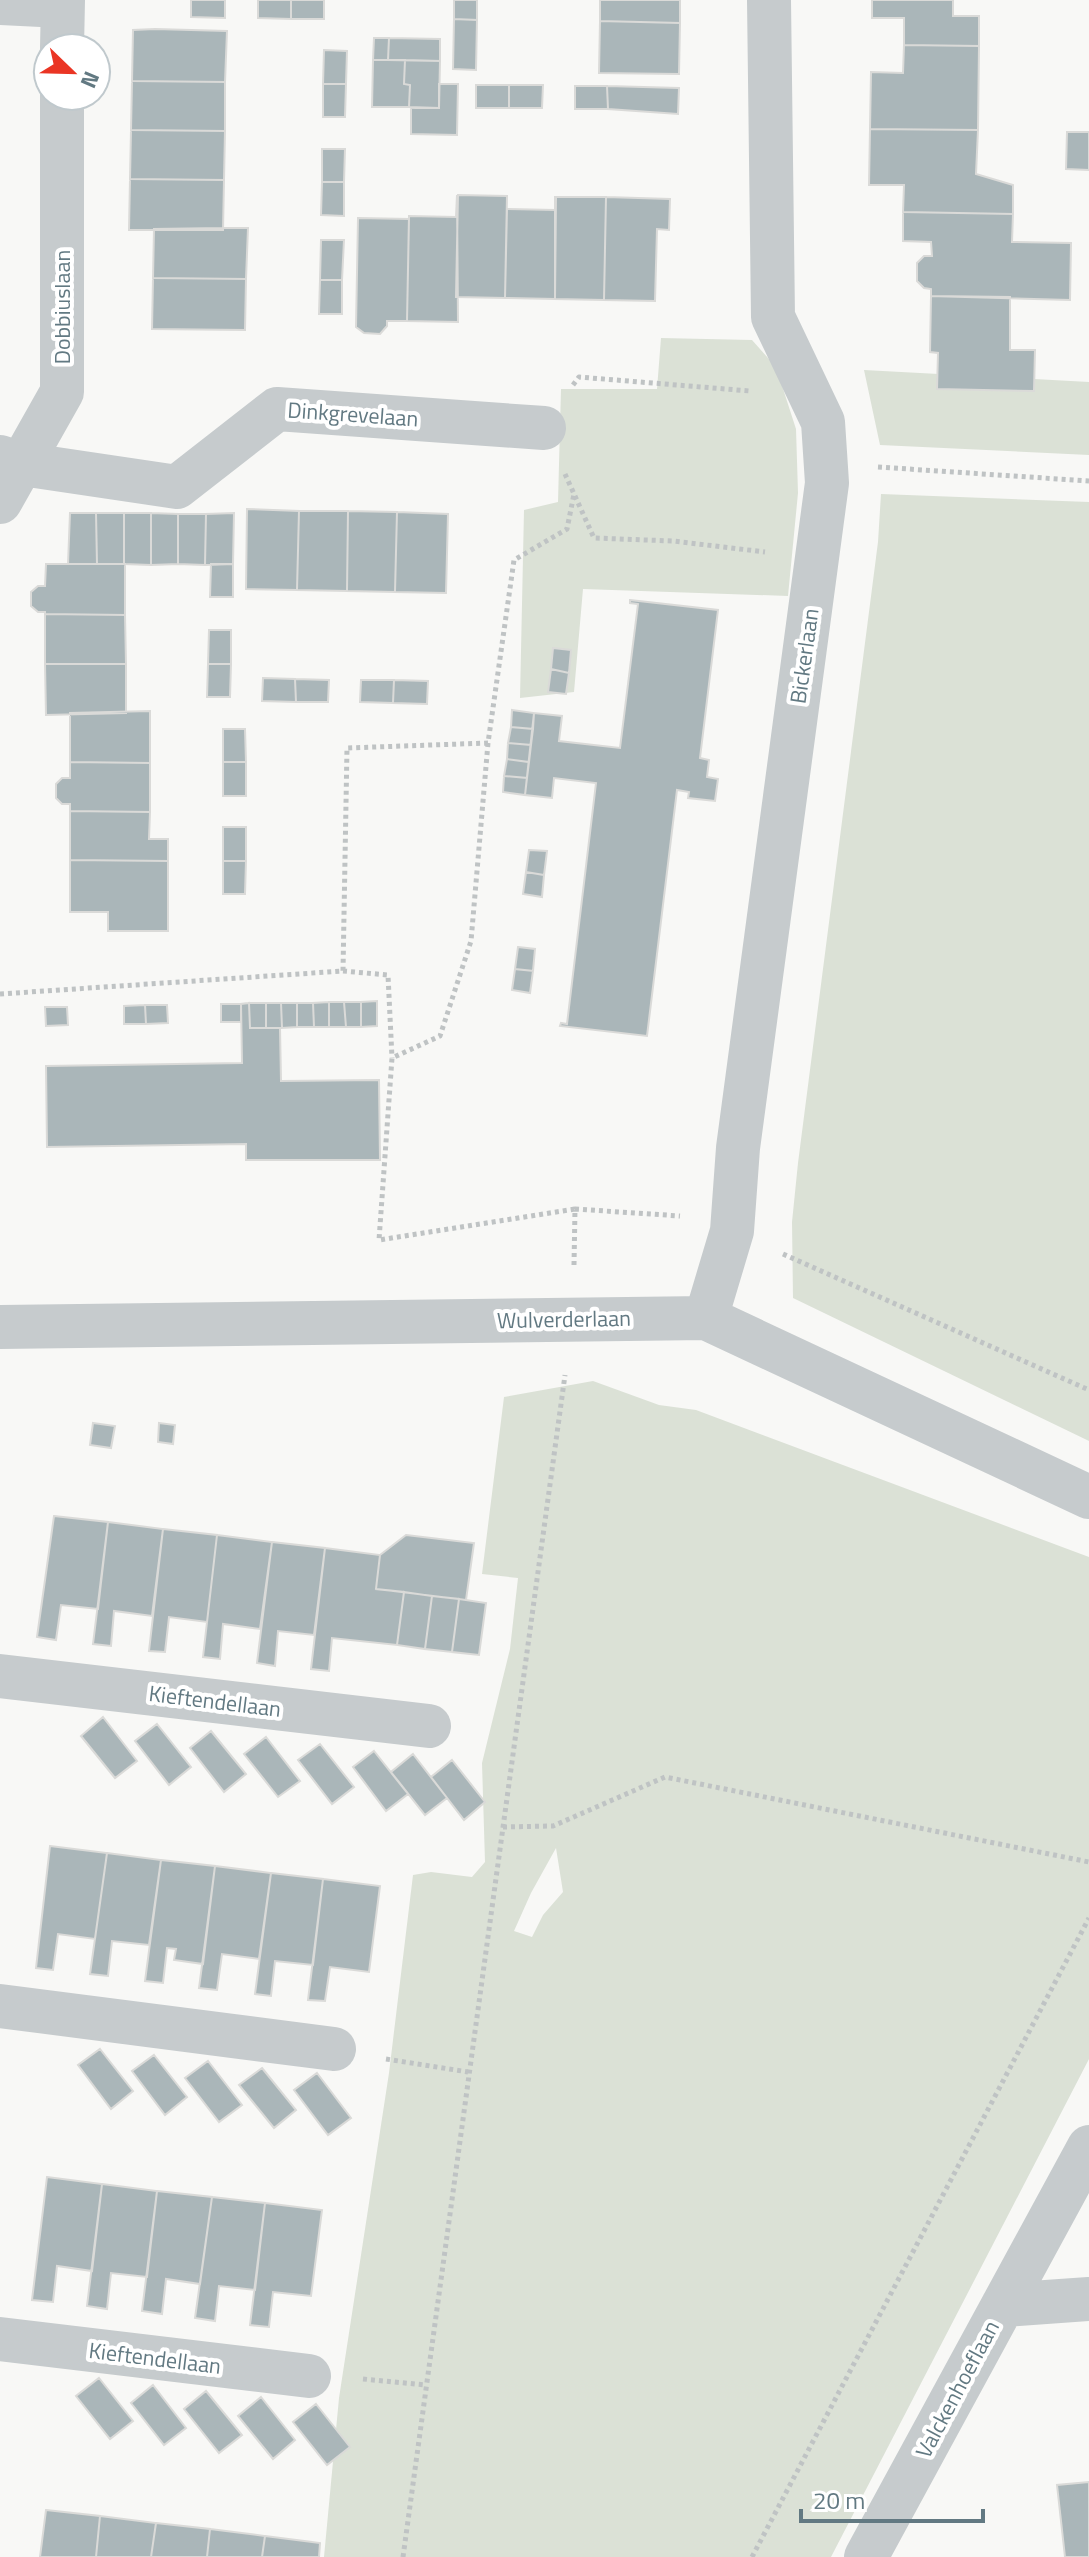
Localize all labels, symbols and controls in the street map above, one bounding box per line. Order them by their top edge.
north arrow [32,32,112,112]
text: N [72,66,109,93]
street label: Dobbiuslaan [45,250,79,364]
street label: Dinkgrevelaan [286,392,420,436]
street label: Bickerlaan [780,606,828,706]
street label: Wulverderlaan [497,1301,631,1337]
street label: Kieftendellaan [147,1676,283,1726]
street label: Valckenhoeflaan [906,2314,1008,2464]
street label: Kieftendellaan [87,2333,223,2383]
scale bar [801,2473,983,2523]
text: 20 m [813,2482,865,2518]

